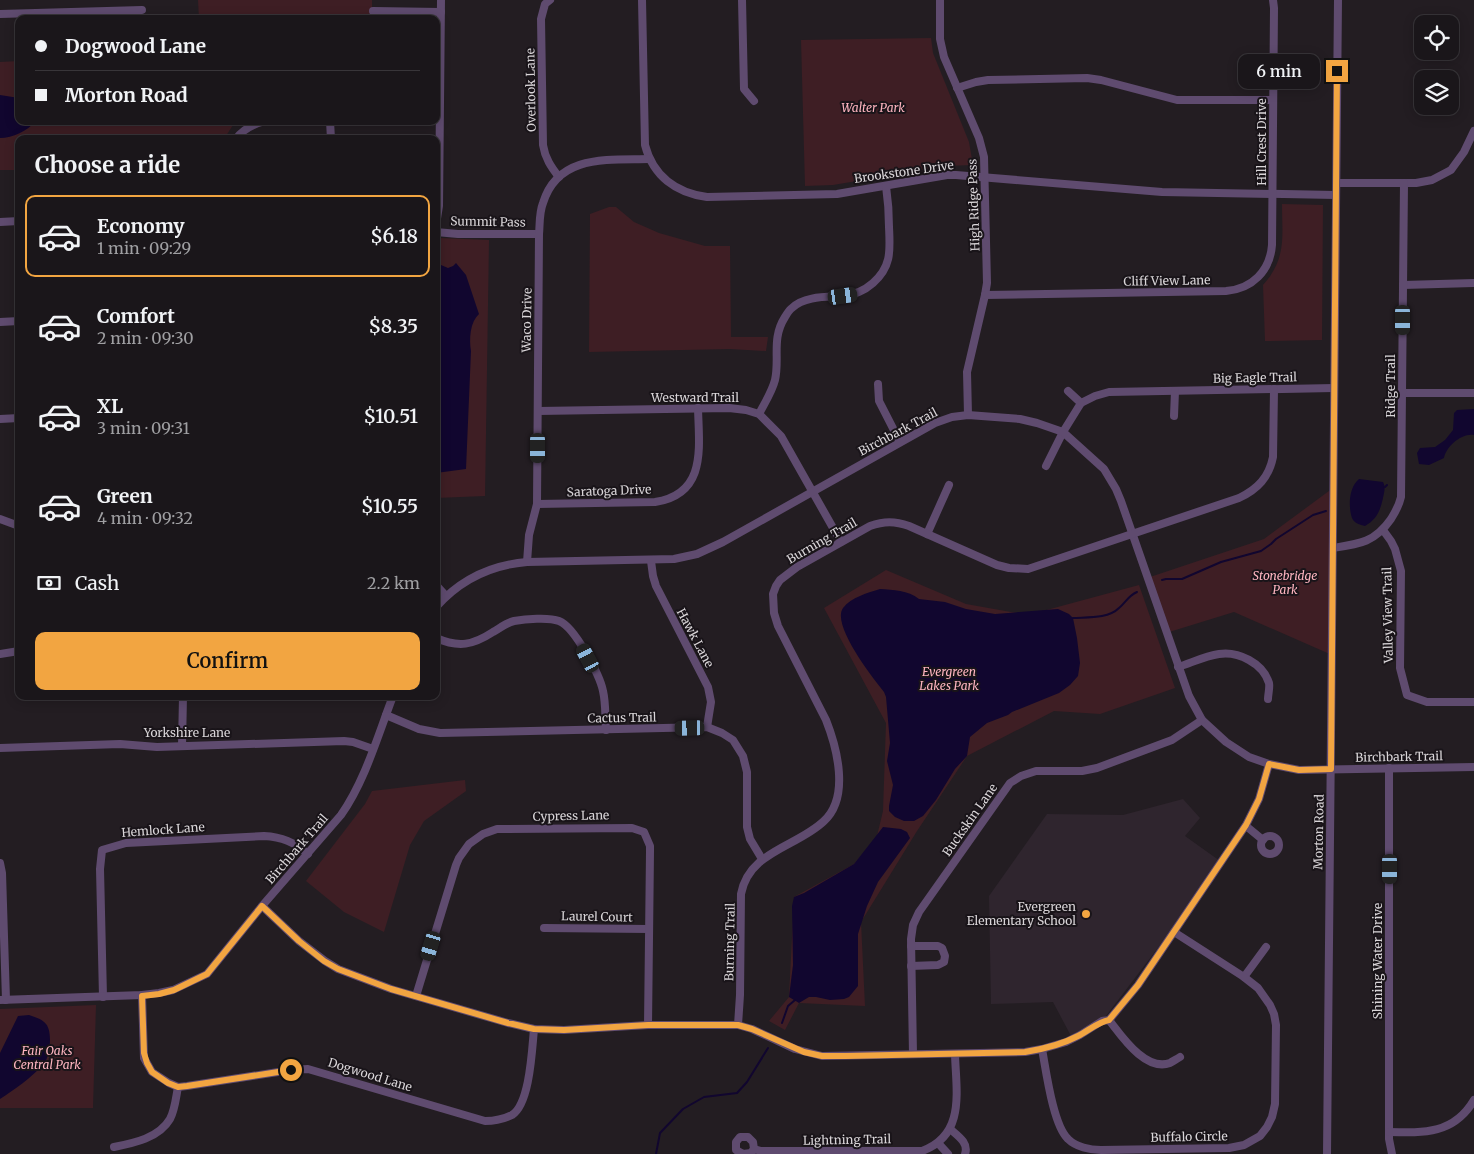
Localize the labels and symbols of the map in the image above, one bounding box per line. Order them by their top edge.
street label: Overlook Lane [522,48,539,132]
callout: 6 min [1237,54,1320,88]
route end [1326,60,1348,82]
street label: Hill Crest Drive [1254,98,1269,186]
park label: Walter Park [841,100,905,115]
street label: Brookstone Drive [853,157,955,186]
street label: High Ridge Pass [964,158,983,252]
street label: Summit Pass [450,213,526,230]
street label: Cliff View Lane [1123,272,1211,289]
car [827,286,858,306]
street label: Waco Drive [518,287,535,354]
car [1395,305,1410,335]
street label: Ridge Trail [1383,354,1398,418]
street label: Big Eagle Trail [1213,369,1297,386]
street label: Westward Trail [650,390,739,405]
street label: Birchbark Trail [856,404,940,459]
car [530,433,545,463]
street label: Saratoga Drive [566,482,652,499]
street label: Burning Trail [784,514,860,567]
street label: Valley View Trail [1379,567,1396,664]
park label: Stonebridge Park [1253,568,1317,597]
street label: Hawk Lane [674,606,717,670]
car [574,641,601,675]
park label: Evergreen Lakes Park [919,664,979,693]
street label: Cactus Trail [587,709,657,726]
car [674,720,705,736]
street label: Yorkshire Lane [143,725,230,740]
street label: Birchbark Trail [1355,748,1443,765]
street label: Buckskin Lane [939,780,1000,859]
street label: Morton Road [1310,794,1327,870]
street label: Cypress Lane [533,807,609,824]
street label: Birchbark Trail [262,810,331,887]
street label: Hemlock Lane [121,819,205,840]
car [1382,854,1397,884]
place label: Evergreen Elementary School [967,899,1076,928]
street label: Burning Trail [721,902,738,981]
street label: Shining Water Drive [1370,903,1385,1019]
street label: Laurel Court [561,908,633,925]
marker: Evergreen Elementary School [1080,908,1092,920]
car [419,929,442,963]
park label: Fair Oaks Central Park [13,1043,81,1072]
street label: Dogwood Lane [326,1055,414,1094]
route start [280,1059,302,1081]
street label: Buffalo Circle [1150,1128,1228,1145]
street label: Lightning Trail [803,1131,891,1148]

